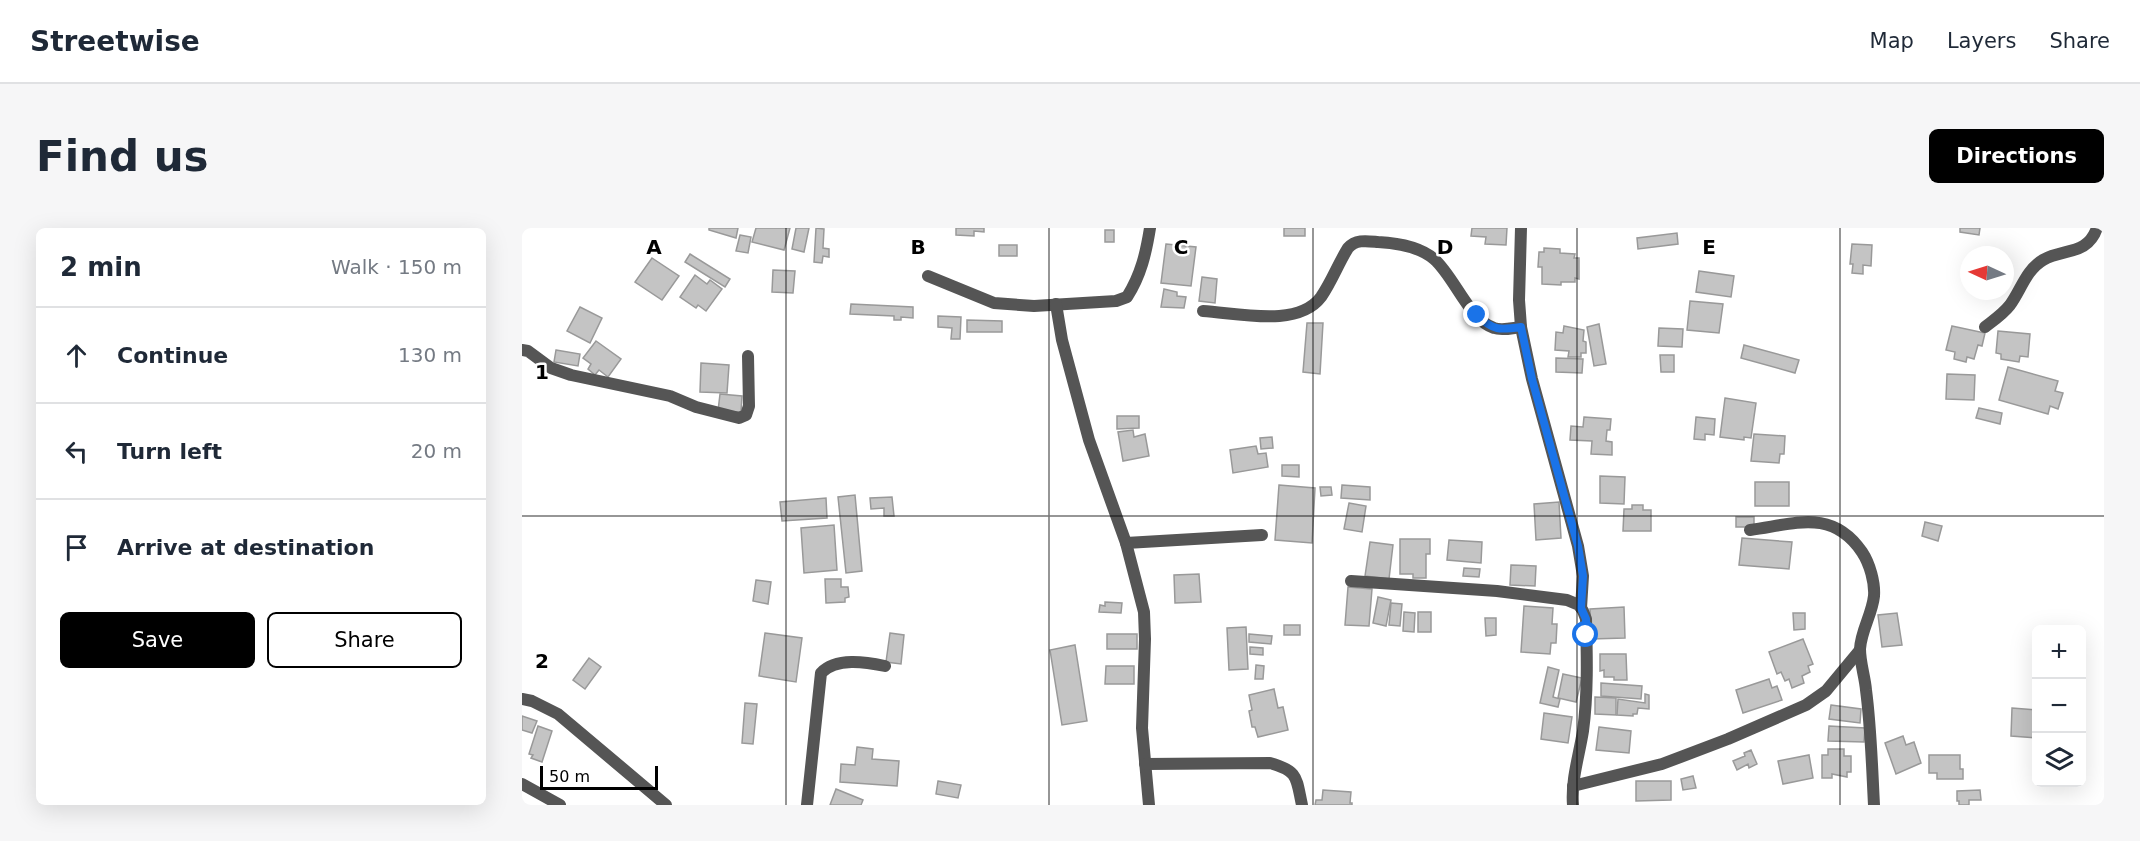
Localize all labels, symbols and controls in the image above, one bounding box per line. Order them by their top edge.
text: Streetwise [30,25,200,58]
text: Map [1870,29,1914,53]
text: Layers [1947,29,2016,53]
text: Share [2049,29,2110,53]
button: Directions [1929,129,2104,183]
text: Find us [36,132,209,181]
text: A [646,235,662,259]
text: B [910,235,926,259]
text: C [1174,235,1188,259]
text: D [1437,235,1453,259]
text: E [1702,235,1716,259]
north arrow [1960,246,2014,300]
text: 2 min [60,252,142,282]
text: Walk · 150 m [331,255,462,279]
route end [1463,301,1489,327]
icon: ahead [60,339,93,372]
text: Continue [117,343,228,368]
text: 130 m [398,343,462,367]
text: 1 [535,360,549,384]
icon: left [60,435,93,468]
text: Turn left [117,439,222,464]
text: 20 m [411,439,462,463]
icon: arrive [60,531,93,564]
text: Arrive at destination [117,535,374,560]
button: Save [60,612,255,668]
button: Share [267,612,462,668]
route start [1572,621,1598,647]
map controls [2032,625,2086,787]
button: + [2032,625,2086,679]
text: 2 [535,649,549,673]
button: − [2032,679,2086,733]
button: layers [2032,733,2086,787]
scale bar [540,763,658,790]
text: 50 m [549,767,590,786]

